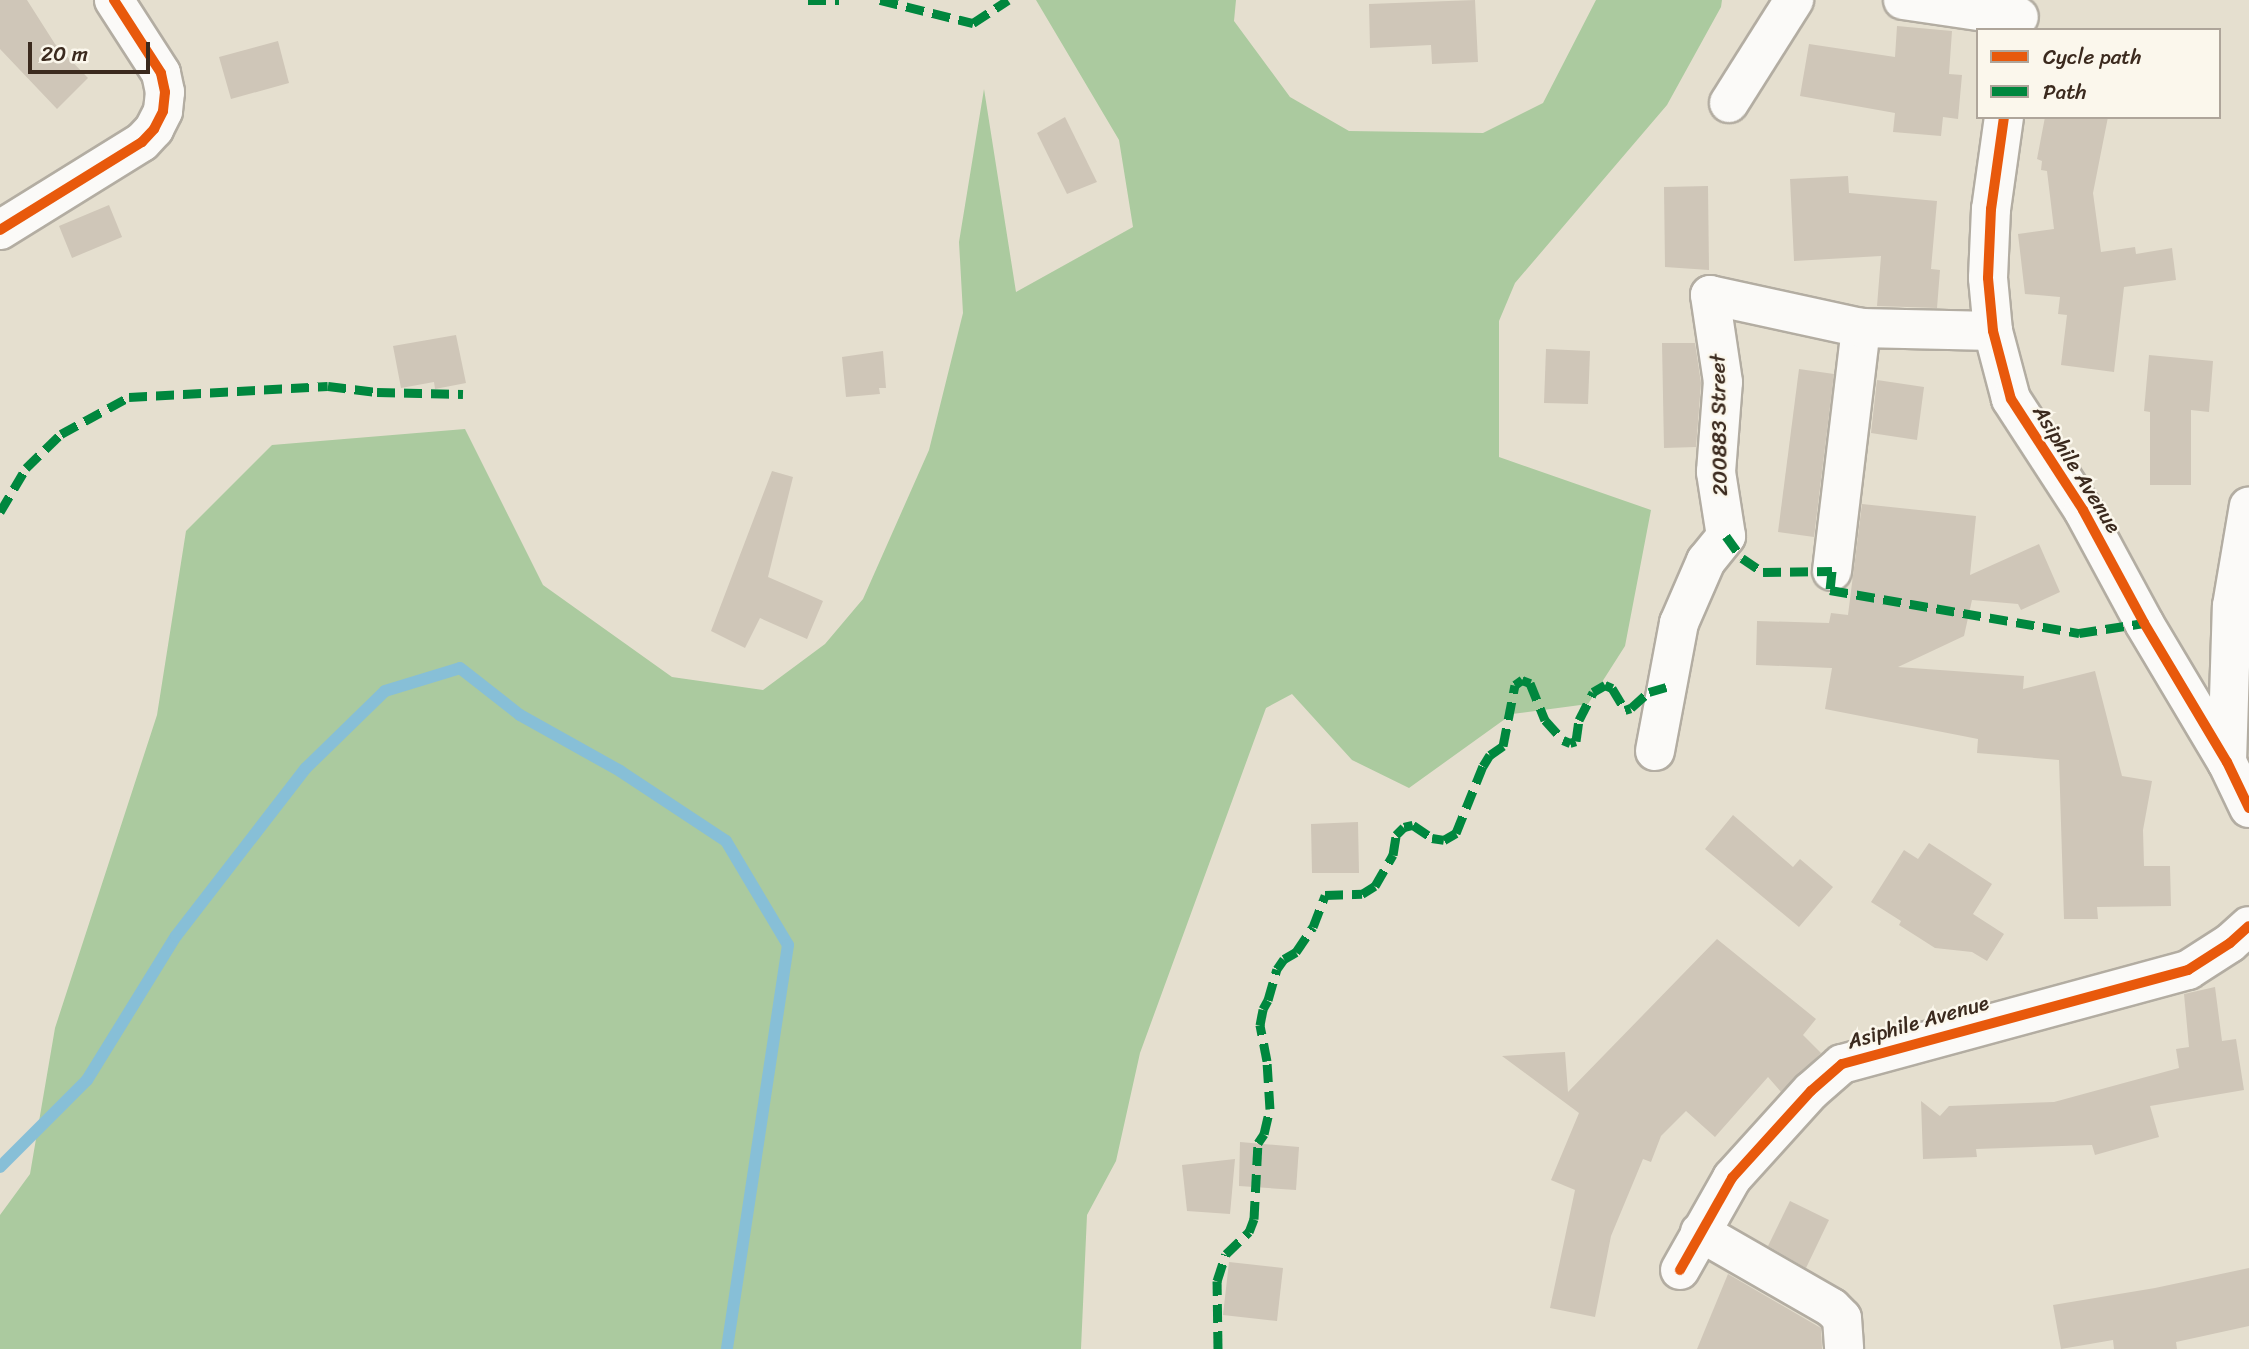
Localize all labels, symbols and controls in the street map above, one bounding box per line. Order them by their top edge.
scale bar [32,28,154,72]
legend [1976,28,2221,119]
text: 20 m [41,35,88,73]
text: Cycle path [2043,38,2142,76]
text: Path [2043,73,2086,111]
street label: 200883 Street [1705,354,1733,496]
street label: Asiphile Avenue [2028,401,2126,537]
street label: Asiphile Avenue [1844,990,1992,1054]

